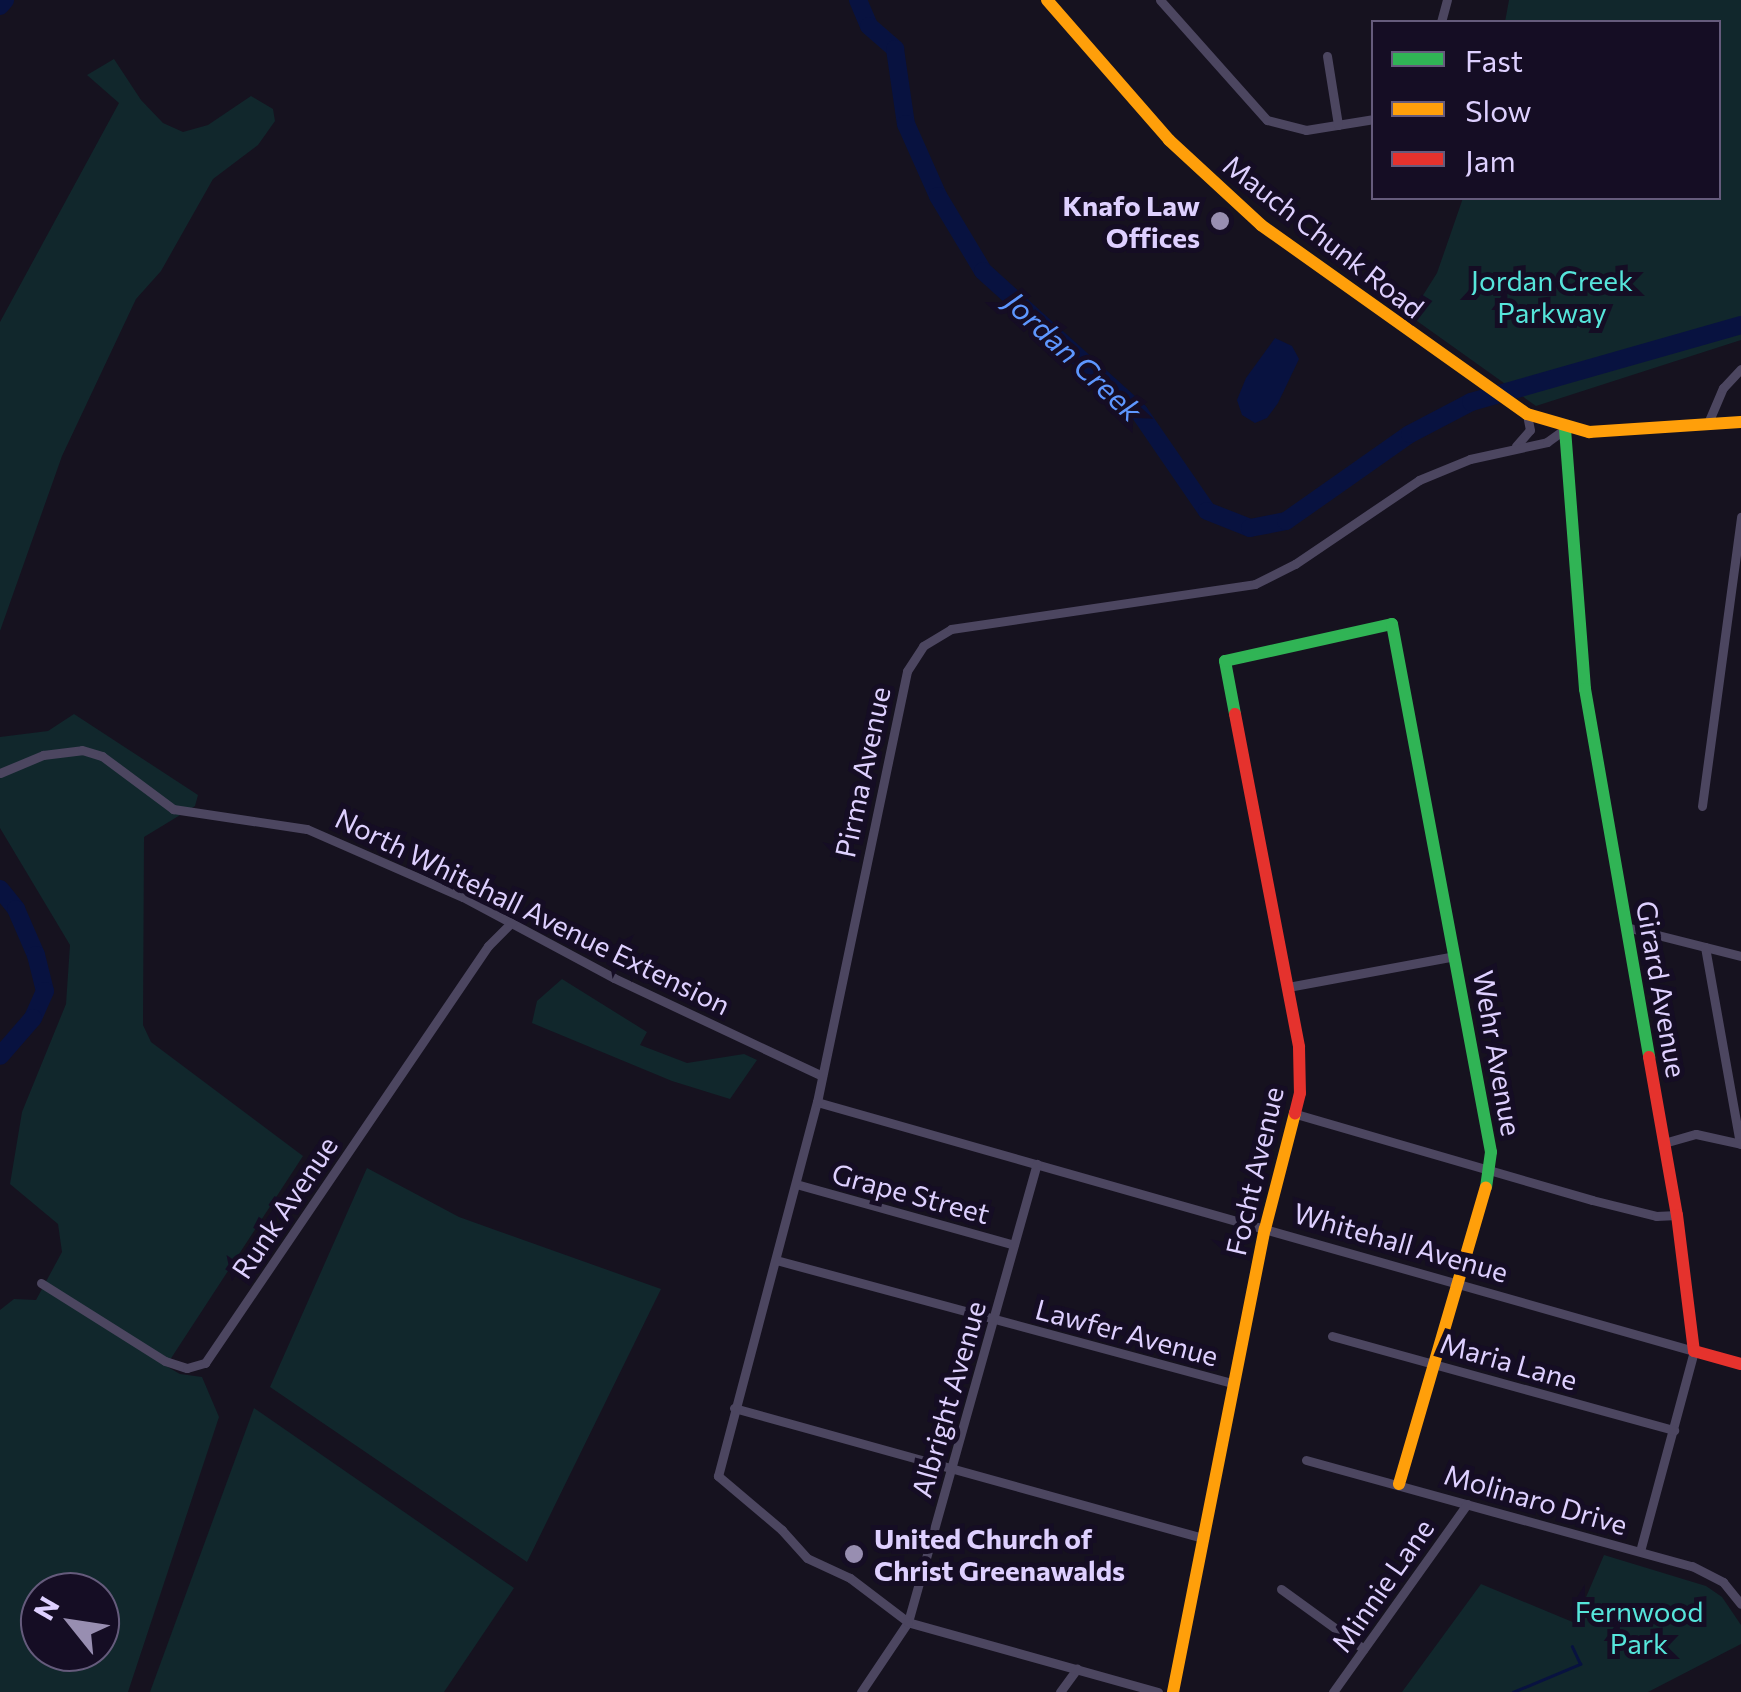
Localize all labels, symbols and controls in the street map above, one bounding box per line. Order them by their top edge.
legend [1371,20,1721,200]
text: Fast [1465,41,1523,78]
text: Slow [1465,91,1532,128]
text: Jam [1465,141,1516,178]
street label: Mauch Chunk Road [1217,147,1431,325]
place label: Knafo Law Offices [1063,188,1200,254]
marker: Knafo Law Offices [1209,210,1231,232]
park label: Jordan Creek Parkway [1471,263,1633,329]
water label: Jordan Creek [998,284,1150,428]
street label: Pirma Avenue [828,684,896,860]
street label: North Whitehall Avenue Extension [330,801,736,1021]
street label: Girard Avenue [1630,898,1694,1080]
street label: Wehr Avenue [1467,968,1529,1138]
street label: Focht Avenue [1218,1083,1290,1259]
street label: Runk Avenue [224,1130,344,1284]
street label: Grape Street [828,1156,994,1230]
street label: Whitehall Avenue [1290,1195,1512,1289]
street label: Lawfer Avenue [1032,1291,1222,1373]
street label: Albright Avenue [904,1297,992,1501]
street label: Maria Lane [1437,1325,1581,1397]
street label: Molinaro Drive [1441,1457,1631,1541]
street label: Minnie Lane [1324,1512,1440,1658]
place label: United Church of Christ Greenawalds [874,1521,1125,1587]
marker: United Church of Christ Greenawalds [843,1543,865,1565]
north arrow [20,1572,120,1672]
text: N [26,1590,66,1626]
park label: Fernwood Park [1575,1594,1703,1660]

